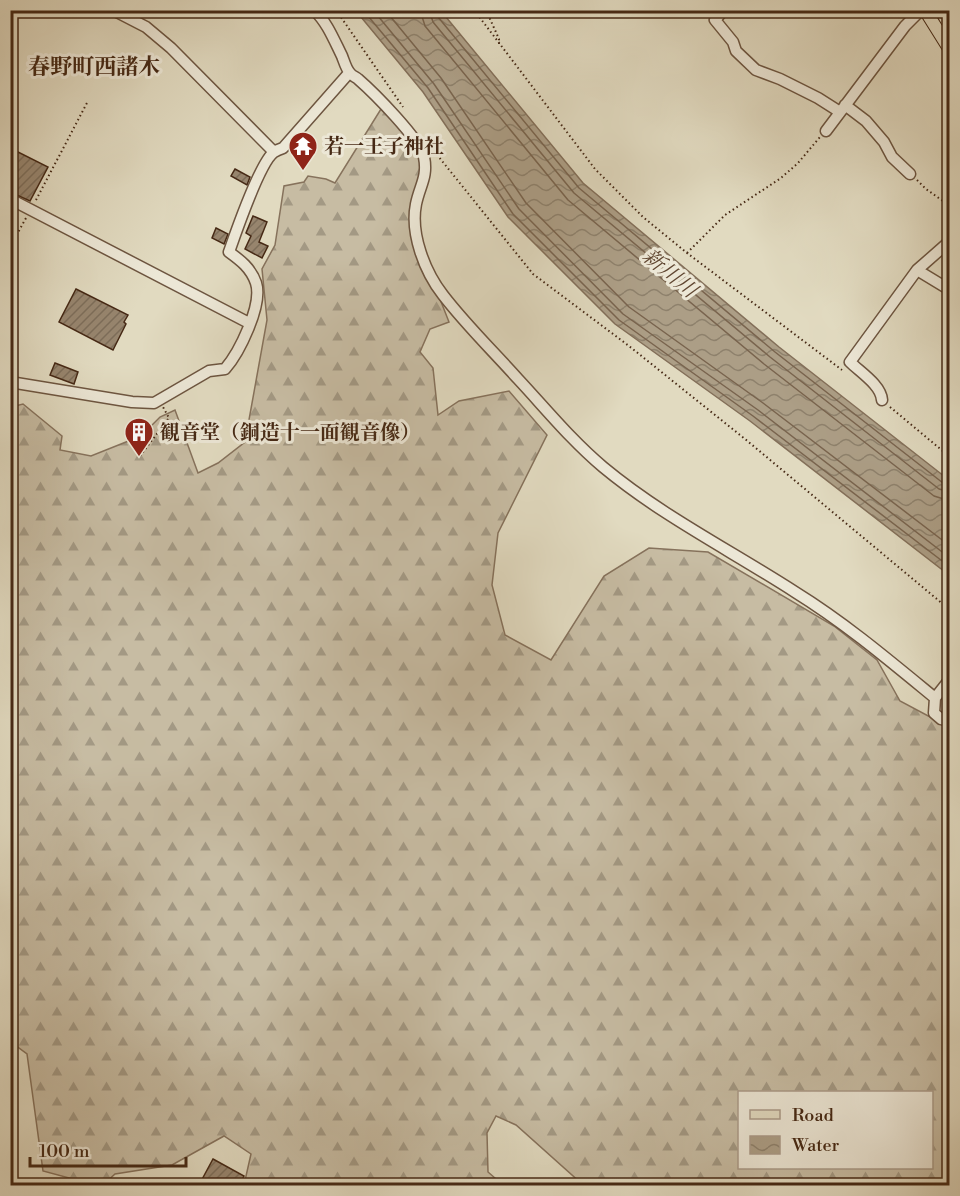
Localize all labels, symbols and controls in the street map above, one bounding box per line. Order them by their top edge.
district label: 春野町西諸木 [28,54,160,81]
temple icon: 若一王子神社 [287,130,319,172]
place label: 若一王子神社 [324,135,444,160]
water label: 新川川 [637,244,703,305]
building icon: 観音堂（銅造十一面観音像） [123,416,155,458]
place label: 観音堂（銅造十一面観音像） [160,421,420,446]
legend [738,1091,933,1169]
text: Road [792,1104,835,1127]
scale bar [30,1130,186,1168]
text: Water [791,1134,840,1157]
text: 100 m [39,1140,90,1163]

